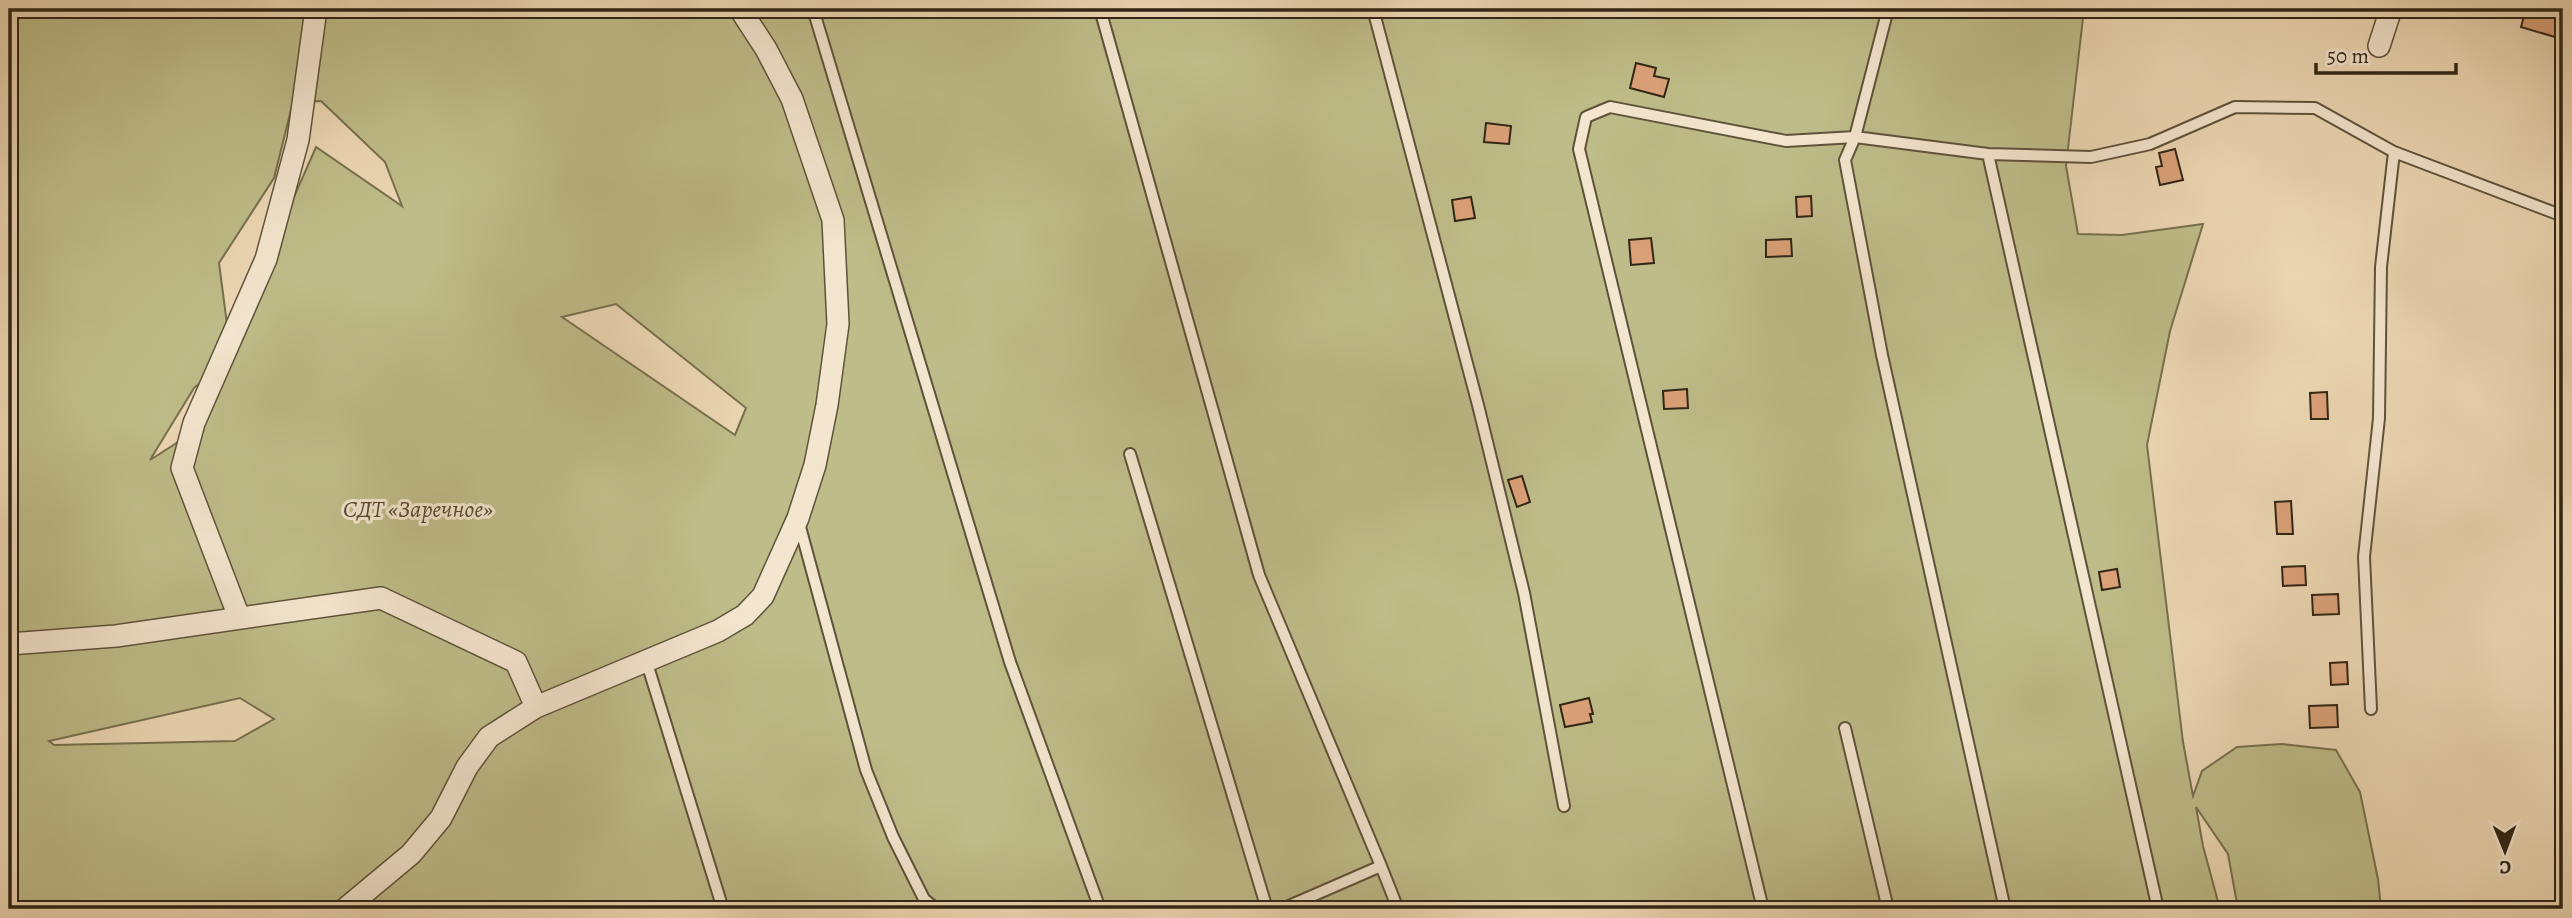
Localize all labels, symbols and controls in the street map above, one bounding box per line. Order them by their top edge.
scale bar [2316,32,2456,76]
text: 50 m [2327,42,2369,70]
park label: СДТ «Заречное» [343,493,493,525]
north arrow [2470,816,2540,886]
text: С [2499,854,2511,880]

